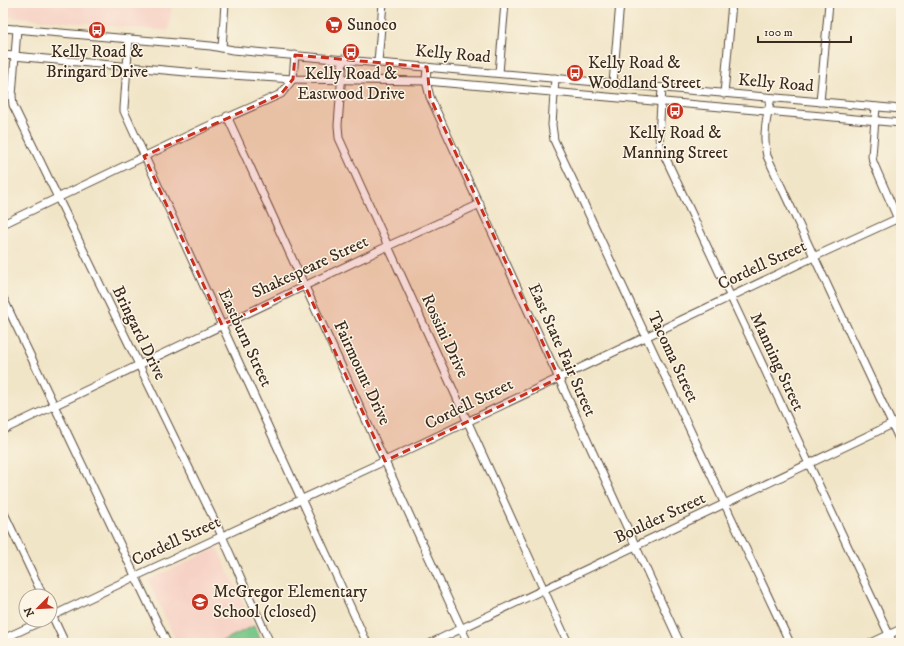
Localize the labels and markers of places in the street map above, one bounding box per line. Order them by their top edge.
place label: Sunoco [347,14,397,36]
supermarket icon: Sunoco [324,15,344,35]
bus stop icon: Kelly Road & Bringard Drive [87,20,107,40]
place label: Kelly Road & Bringard Drive [46,41,148,83]
bus stop icon: Kelly Road & Eastwood Drive [341,42,361,62]
place label: Kelly Road & Woodland Street [587,52,702,94]
place label: Kelly Road & Eastwood Drive [297,63,405,105]
bus stop icon: Kelly Road & Woodland Street [565,63,585,83]
bus stop icon: Kelly Road & Manning Street [665,101,685,121]
place label: Kelly Road & Manning Street [622,122,729,164]
place label: McGregor Elementary School (closed) [213,581,368,623]
school or university icon: McGregor Elementary School (closed) [190,592,210,612]

